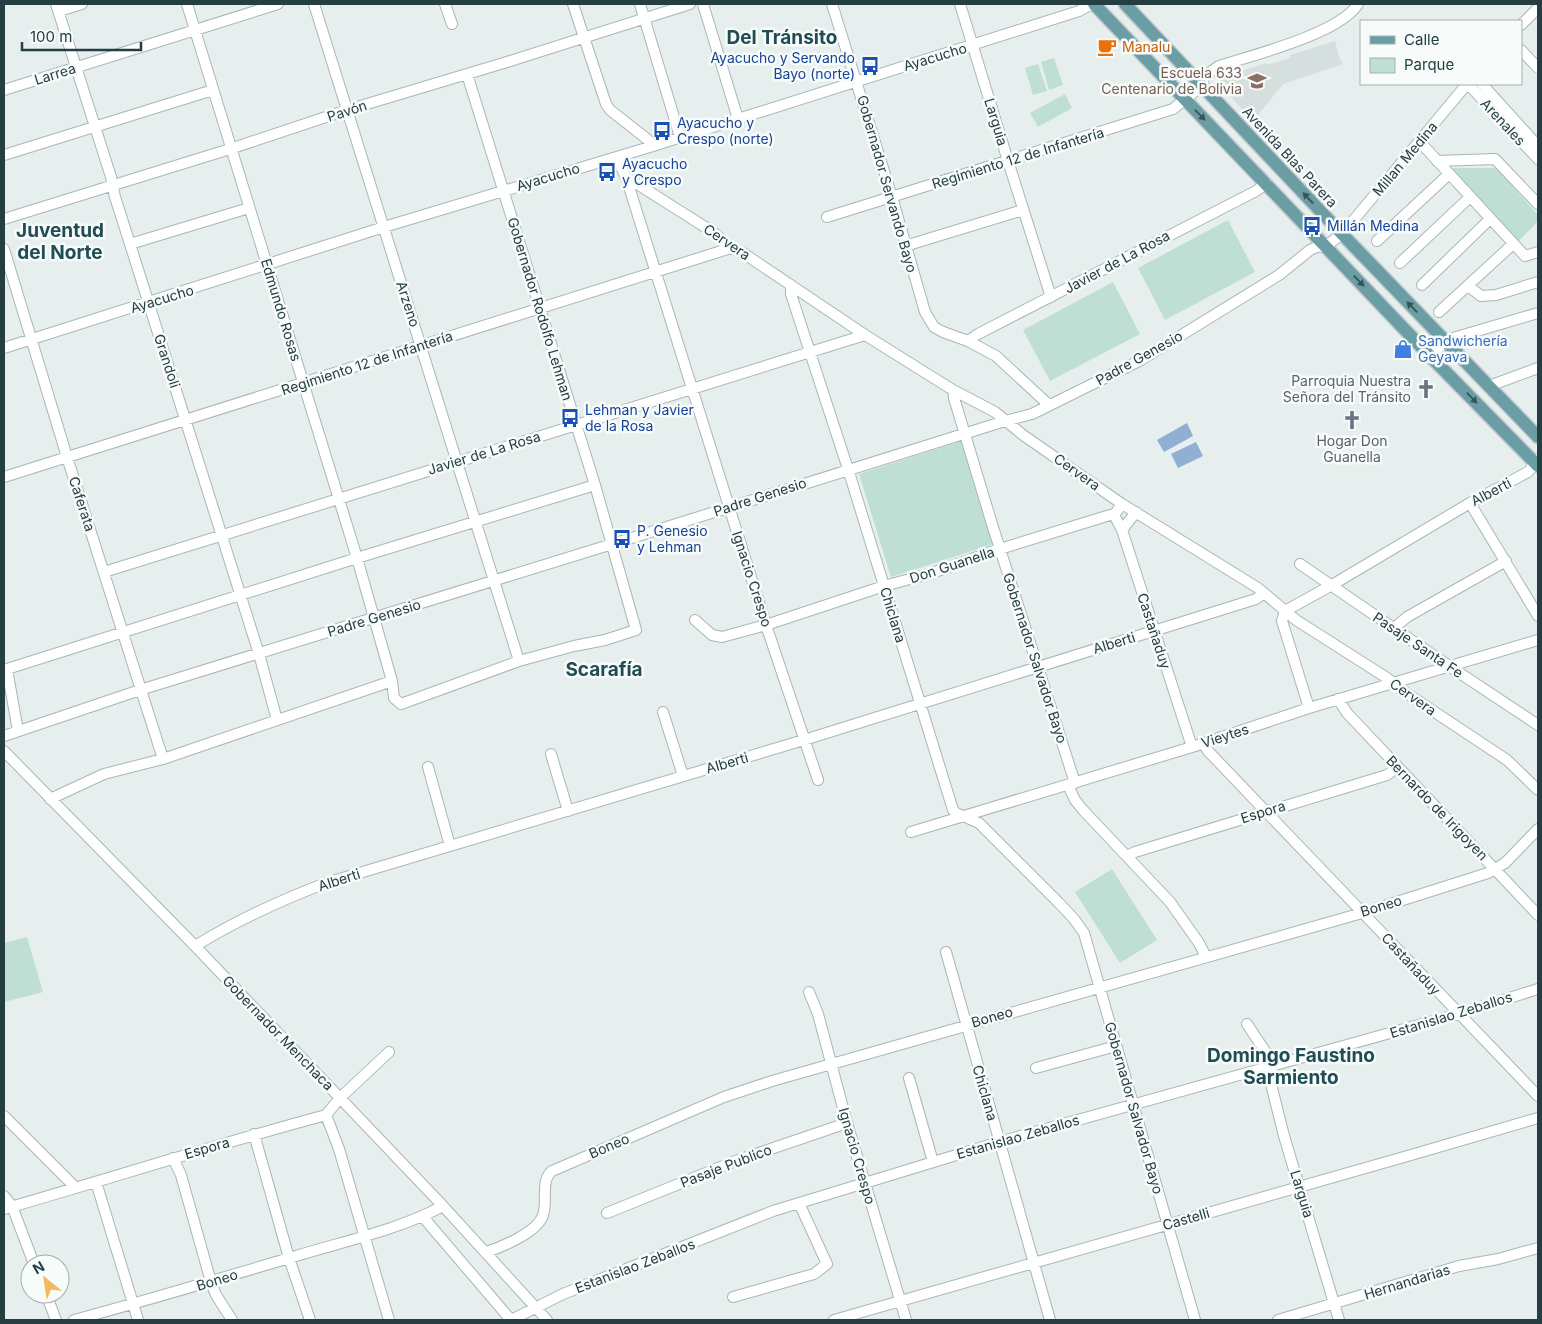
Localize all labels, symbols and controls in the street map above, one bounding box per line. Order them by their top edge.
scale bar [22,20,141,52]
legend [1360,20,1522,85]
district label: Del Tránsito [727,26,837,49]
text: 100 m [30,27,72,46]
text: Calle [1404,30,1439,49]
cafe icon: Manalu [1096,36,1118,58]
place label: Manalu [1122,38,1170,55]
street label: Ayacucho [901,39,969,74]
place label: Ayacucho y Servando Bayo (norte) [710,49,855,82]
bus stop icon: Ayacucho y Servando Bayo (norte) [859,55,881,77]
text: Parque [1404,55,1454,74]
street label: Larrea [32,59,78,88]
place label: Escuela 633 Centenario de Bolivia [1101,64,1242,97]
school or university icon: Escuela 633 Centenario de Bolivia [1246,70,1268,92]
street label: Gobernador Servando Bayo [854,93,921,274]
street label: Arenales [1477,95,1529,149]
street label: Pavón [325,96,369,125]
street label: Larguia [981,96,1012,148]
street label: Avenida Blas Parera [1239,103,1341,210]
one-way arrow [1194,108,1206,120]
place label: Ayacucho y Crespo (norte) [677,114,774,147]
street label: Millan Medina [1369,118,1441,199]
bus stop icon: Ayacucho y Crespo (norte) [651,120,673,142]
street label: Regimiento 12 de Infantería [930,123,1106,192]
place label: Ayacucho y Crespo [622,155,687,188]
street label: Ayacucho [514,159,582,194]
bus stop icon: Ayacucho y Crespo [596,161,618,183]
one-way arrow [1302,193,1314,205]
street label: Gobernador Rodolfo Lehman [504,215,576,403]
bus stop icon: Millán Medina [1301,215,1323,237]
place label: Millán Medina [1327,217,1419,234]
district label: Juventud del Norte [16,219,104,264]
street label: Cervera [701,220,754,263]
street label: Javier de La Rosa [1061,227,1172,297]
street label: Edmundo Rosas [258,256,305,363]
one-way arrow [1353,275,1365,287]
street label: Arzeno [393,279,424,329]
street label: Ayacucho [128,281,196,316]
one-way arrow [1406,301,1418,313]
street label: Regimiento 12 de Infantería [279,327,455,398]
street label: Padre Genesio [1092,327,1185,388]
street label: Grandoli [151,332,184,390]
place label: Sandwichería Geyava [1418,332,1508,365]
shop icon: Sandwichería Geyava [1392,338,1414,360]
place label: Parroquia Nuestra Señora del Tránsito [1283,372,1411,405]
church icon: Parroquia Nuestra Señora del Tránsito [1415,378,1437,400]
one-way arrow [1466,392,1478,404]
place label: Lehman y Javier de la Rosa [585,401,694,434]
bus stop icon: Lehman y Javier de la Rosa [559,407,581,429]
church icon: Hogar Don Guanella [1341,409,1363,431]
street label: Javier de La Rosa [425,427,542,478]
place label: Hogar Don Guanella [1316,432,1388,465]
street label: Cervera [1051,449,1104,494]
street label: Padre Genesio [711,473,808,520]
street label: Caferata [66,474,99,533]
street label: Alberti [1468,474,1514,509]
place label: P. Genesio y Lehman [637,522,708,555]
bus stop icon: P. Genesio y Lehman [611,528,633,550]
street label: Ignacio Crespo [729,529,776,629]
street label: Don Guanella [907,543,996,586]
street label: Gobernador Salvador Bayo [1000,570,1071,745]
street label: Chiclana [877,585,910,645]
street label: Castañaduy [1134,591,1175,671]
street label: Padre Genesio [325,595,423,640]
street label: Pasaje Santa Fe [1370,608,1467,681]
street label: Alberti [1091,628,1137,657]
district label: Scarafía [565,658,643,681]
street label: Cervera [1387,674,1440,719]
street label: Vieytes [1199,720,1251,751]
street label: Alberti [704,748,750,777]
street label: Bernardo de Irigoyen [1383,752,1492,864]
street label: Espora [1238,797,1287,826]
street label: Alberti [316,865,362,894]
street label: Boneo [1358,891,1404,920]
street label: Castañaduy [1378,929,1445,998]
street label: Gobernador Menchaca [219,972,337,1093]
street label: Estanislao Zeballos [1388,988,1514,1041]
street label: Boneo [969,1003,1015,1031]
street label: Gobernador Salvador Bayo [1102,1020,1167,1196]
district label: Domingo Faustino Sarmiento [1207,1044,1375,1089]
street label: Chiclana [969,1063,1002,1123]
street label: Ignacio Crespo [836,1105,879,1206]
street label: Estanislao Zeballos [954,1111,1081,1162]
street label: Boneo [586,1129,632,1162]
street label: Espora [182,1133,231,1162]
street label: Pasaje Publico [678,1140,774,1191]
street label: Larguia [1287,1168,1318,1220]
street label: Castelli [1160,1204,1211,1233]
street label: Estanislao Zeballos [572,1235,697,1296]
north arrow [20,1254,70,1304]
text: N [29,1257,47,1277]
street label: Hernandarias [1362,1260,1452,1303]
street label: Boneo [194,1265,240,1294]

